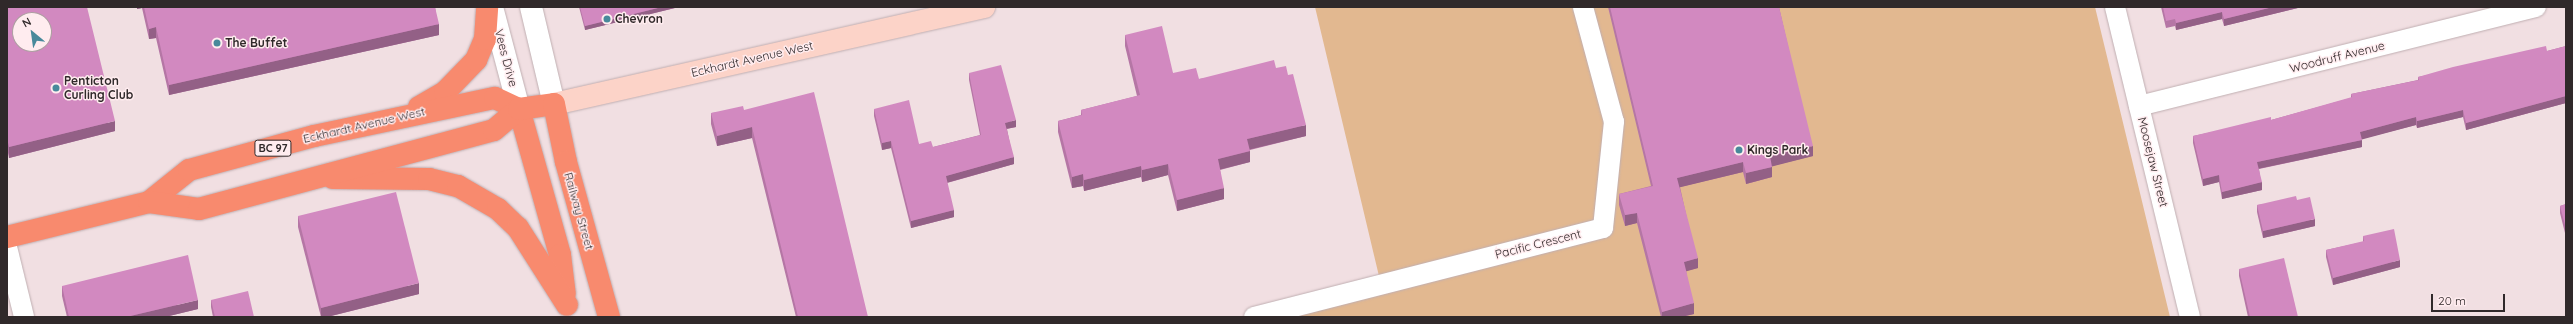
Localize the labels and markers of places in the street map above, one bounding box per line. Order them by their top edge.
place label: Chevron [615,12,663,26]
marker: Chevron [602,14,612,24]
place label: The Buffet [225,36,287,50]
marker: The Buffet [212,38,222,48]
place label: Penticton Curling Club [64,74,133,102]
marker: Penticton Curling Club [51,83,61,93]
place label: Kings Park [1747,143,1808,157]
marker: Kings Park [1734,145,1744,155]

